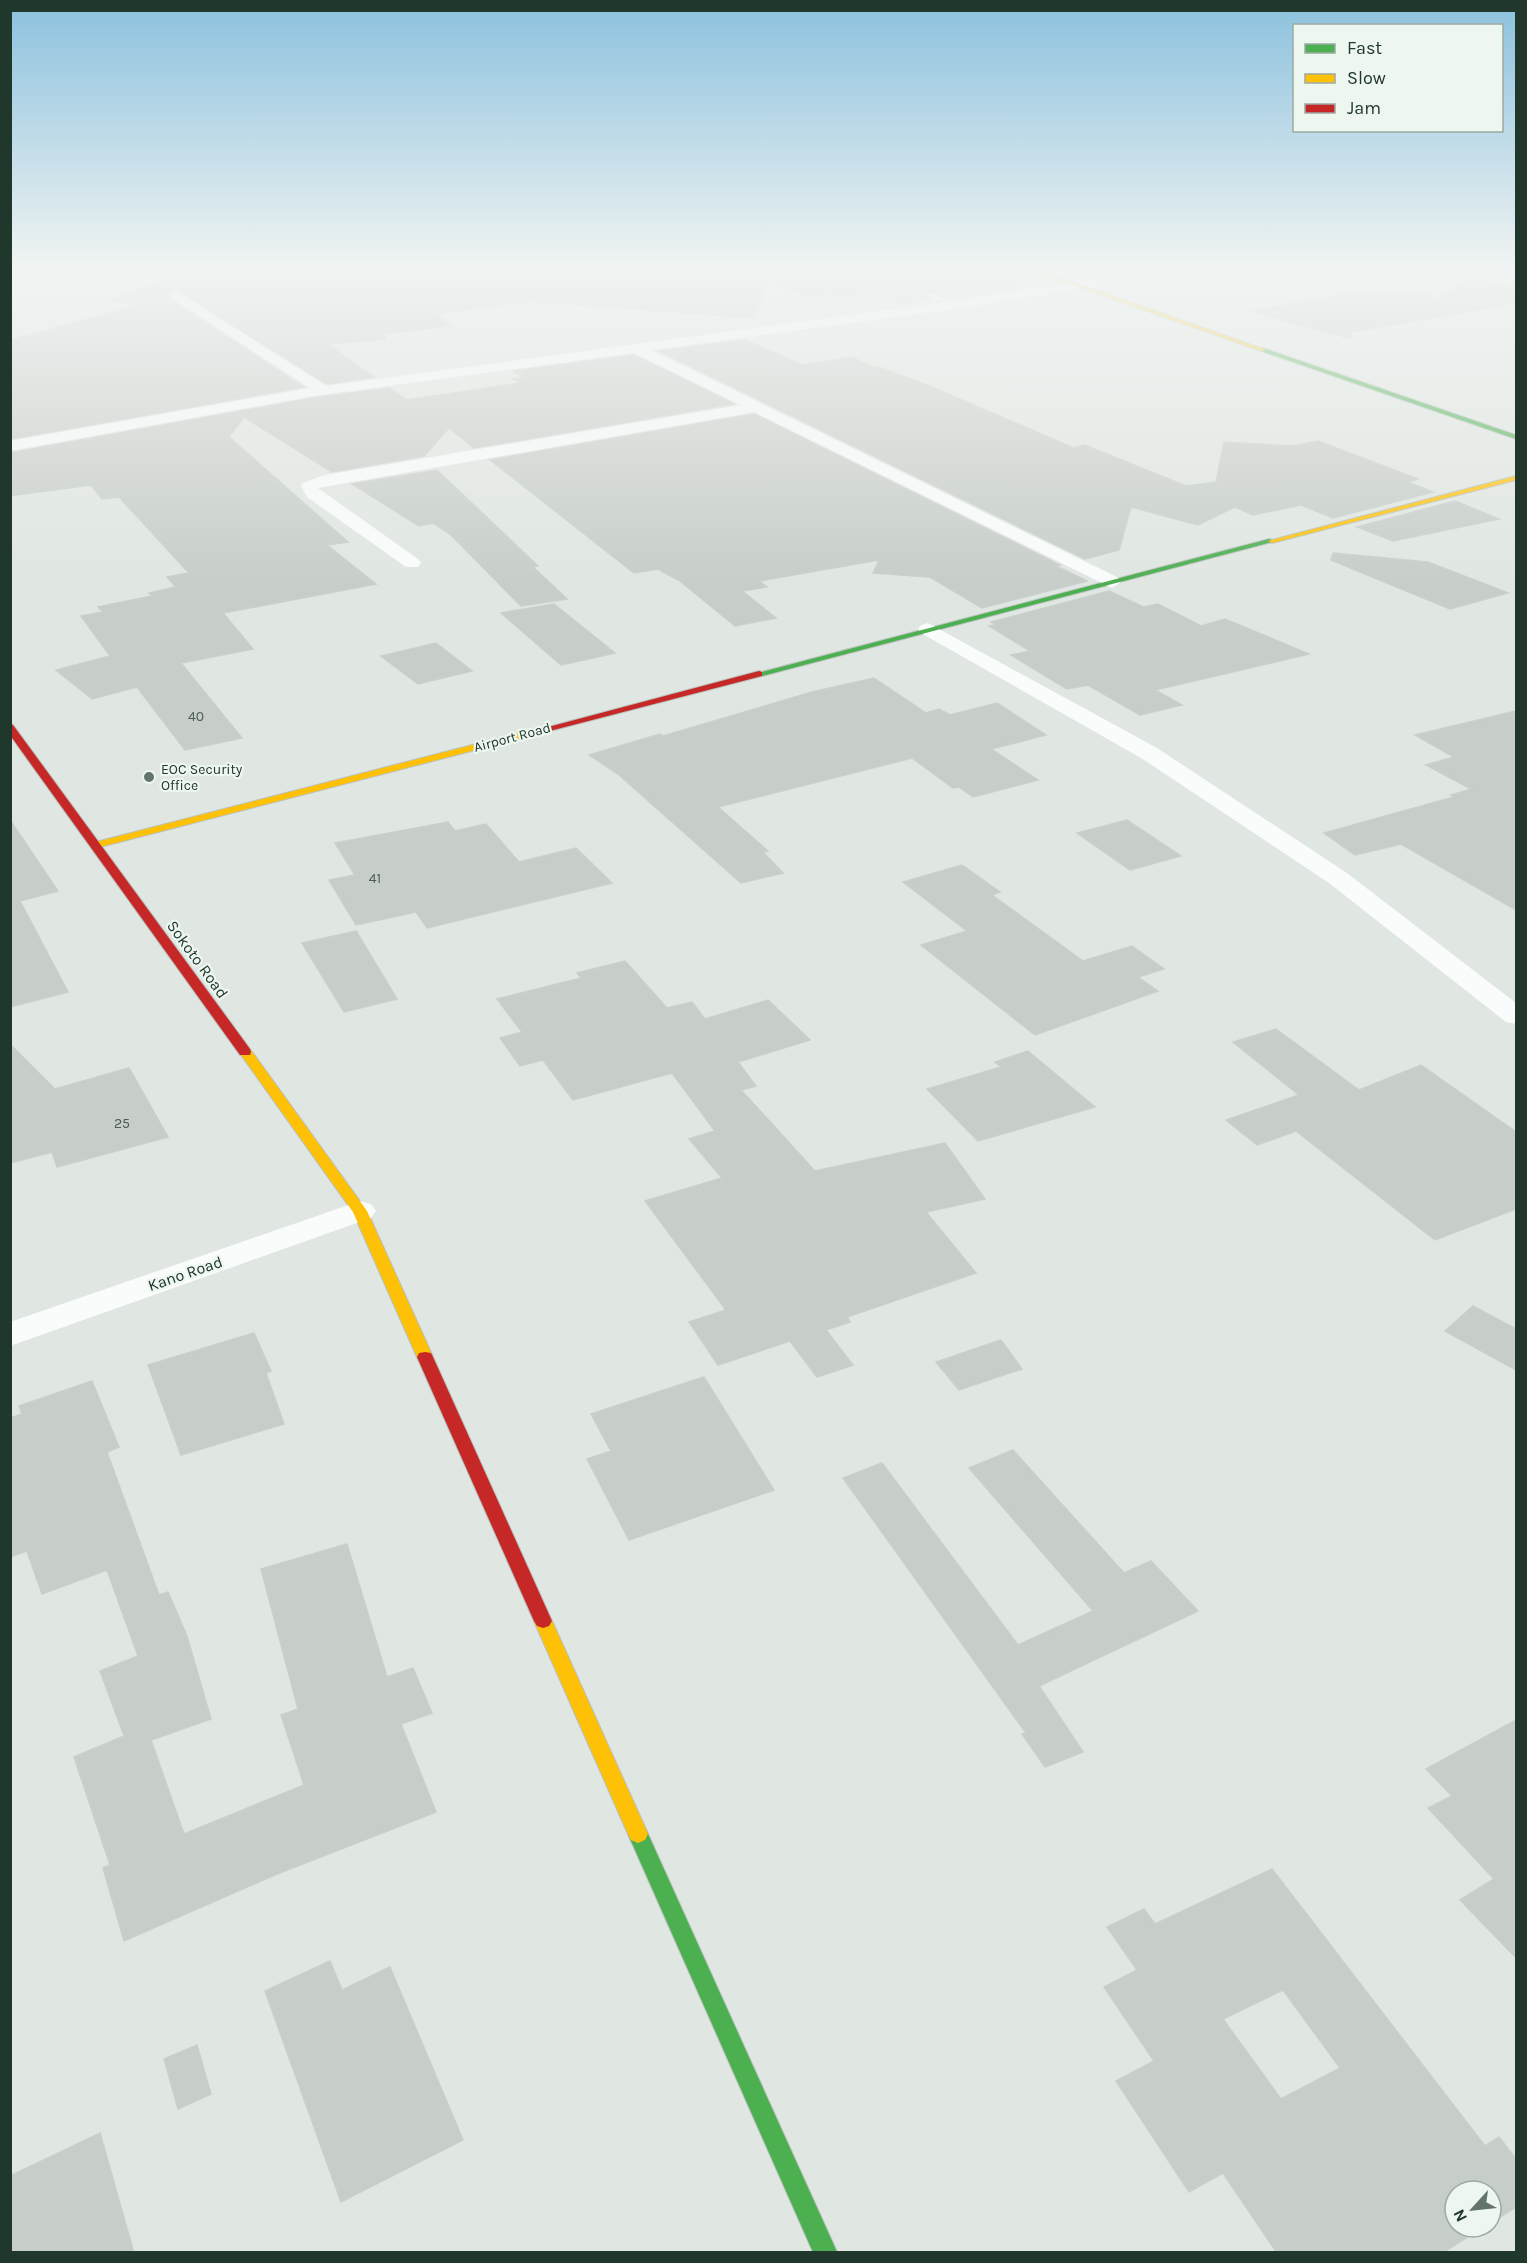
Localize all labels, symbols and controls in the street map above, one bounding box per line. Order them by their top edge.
legend [1293,24,1503,132]
text: Fast [1347,37,1382,59]
text: Slow [1347,67,1386,89]
text: Jam [1347,97,1381,119]
house number: 40 [188,708,204,725]
street label: Airport Road [472,719,552,756]
place label: EOC Security Office [161,761,243,794]
marker: EOC Security Office [142,770,156,784]
house number: 41 [369,870,381,887]
street label: Sokoto Road [163,917,232,1002]
house number: 25 [114,1115,130,1132]
street label: Kano Road [145,1252,225,1295]
north arrow [1443,2179,1503,2239]
text: N [1449,2206,1471,2225]

